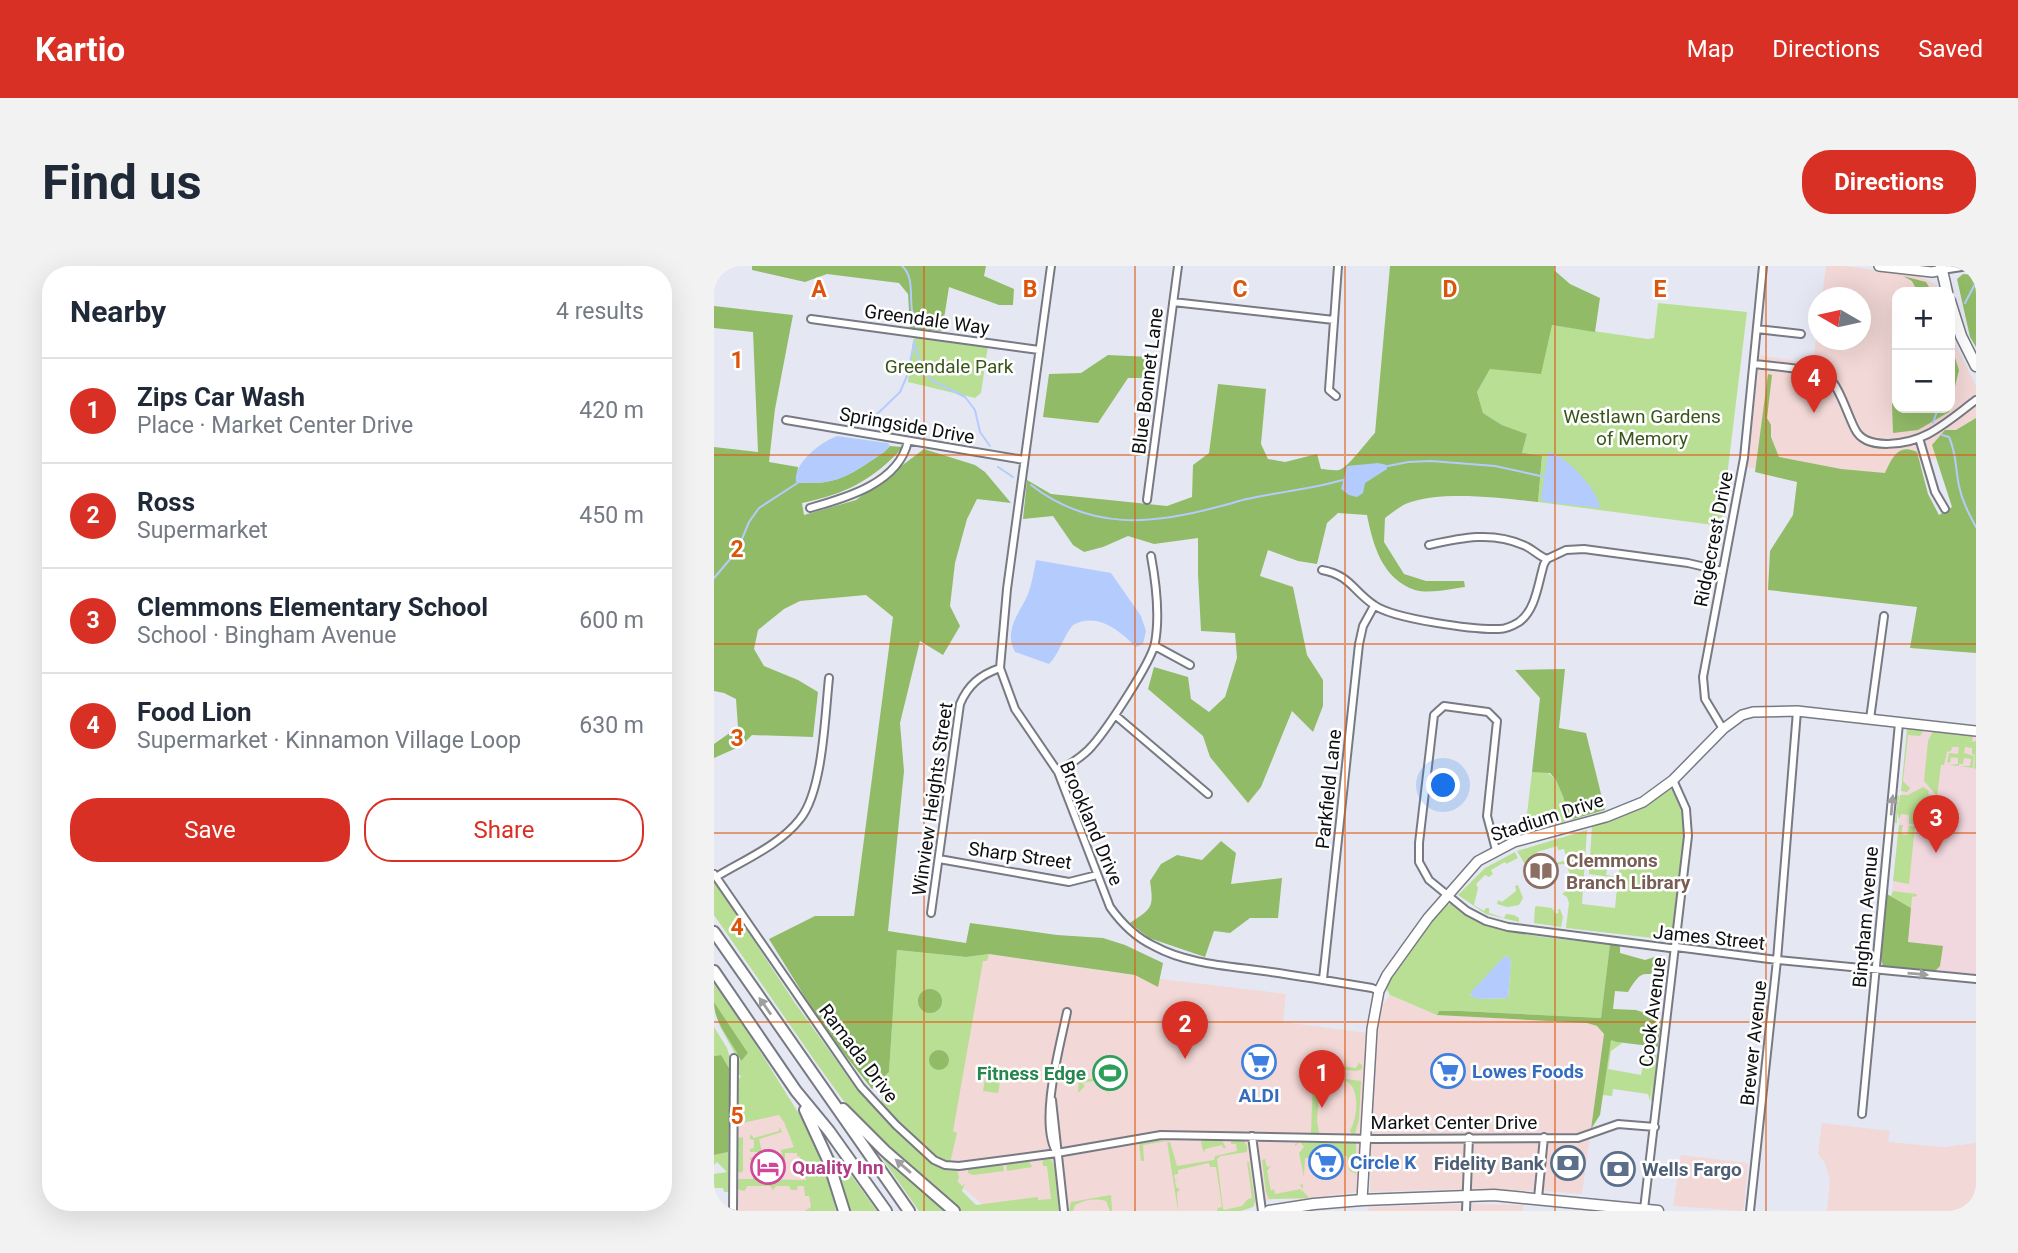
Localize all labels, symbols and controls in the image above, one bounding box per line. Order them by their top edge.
text: Kartio [35,30,125,69]
text: Map [1687,35,1734,63]
text: Directions [1772,35,1880,63]
text: Saved [1918,35,1983,63]
button: Directions [1802,150,1976,214]
text: Find us [42,154,202,211]
text: A [811,276,827,303]
text: B [1023,276,1037,303]
text: C [1232,276,1248,303]
text: D [1443,276,1457,303]
text: E [1654,276,1667,303]
north arrow [1808,287,1871,350]
map controls [1892,287,1955,413]
button: + [1892,287,1955,350]
text: Nearby [70,294,166,329]
text: 4 results [556,298,644,325]
street label: Greendale Way [863,299,991,340]
street label: Blue Bonnet Lane [1127,306,1168,456]
text: 1 [730,347,744,374]
button: − [1892,350,1955,413]
park label: Greendale Park [885,355,1014,378]
pin: 4 [1791,355,1837,413]
text: Zips Car Wash [137,382,305,412]
text: 1 [86,397,100,424]
text: 420 m [579,397,644,424]
street label: Springside Drive [838,402,976,449]
park label: Westlawn Gardens of Memory [1563,405,1721,450]
text: Place · Market Center Drive [137,412,413,439]
street label: Ridgecrest Drive [1689,469,1738,609]
text: Ross [137,487,195,517]
text: 2 [86,502,100,529]
text: 450 m [579,502,644,529]
text: Supermarket [137,517,268,544]
text: 2 [730,536,744,563]
text: Clemmons Elementary School [137,592,488,622]
text: 3 [86,607,100,634]
text: 600 m [579,607,644,634]
text: School · Bingham Avenue [137,622,396,649]
text: Food Lion [137,697,252,727]
street label: Winview Heights Street [908,701,957,897]
text: 4 [86,712,100,739]
text: 630 m [579,712,644,739]
text: 3 [730,725,744,752]
text: Supermarket · Kinnamon Village Loop [137,727,521,754]
street label: Parkfield Lane [1311,728,1346,850]
street label: Brookland Drive [1055,758,1128,889]
your location [1426,768,1460,802]
street label: Stadium Drive [1488,788,1607,847]
one-way arrow [1887,793,1898,815]
pin: 3 [1913,795,1959,853]
button: Save [70,798,350,862]
button: Share [364,798,644,862]
street label: Sharp Street [967,837,1073,874]
street label: Bingham Avenue [1848,845,1883,989]
place label: Clemmons Branch Library [1566,849,1691,894]
library icon: Clemmons Branch Library [1522,852,1560,890]
text: 4 [730,914,744,941]
street label: James Street [1652,920,1766,955]
street label: Cook Avenue [1634,956,1671,1068]
one-way arrow [1907,969,1929,980]
street label: Brewer Avenue [1735,979,1772,1107]
one-way arrow [758,997,772,1015]
street label: Ramada Drive [814,999,903,1107]
pin: 2 [1162,1001,1208,1059]
supermarket icon: ALDI [1240,1043,1278,1081]
pin: 1 [1299,1050,1345,1108]
supermarket icon: Lowes Foods [1429,1052,1467,1090]
sports icon: Fitness Edge [1091,1054,1129,1092]
place label: Lowes Foods [1472,1060,1584,1083]
place label: Fitness Edge [977,1062,1086,1085]
place label: ALDI [1239,1084,1279,1107]
text: 5 [730,1103,744,1130]
street label: Market Center Drive [1371,1111,1537,1134]
supermarket icon: Circle K [1307,1143,1345,1181]
bank icon: Fidelity Bank [1549,1144,1587,1182]
hotel icon: Quality Inn [749,1148,787,1186]
bank icon: Wells Fargo [1599,1150,1637,1188]
place label: Circle K [1350,1151,1417,1174]
place label: Fidelity Bank [1434,1152,1545,1175]
place label: Quality Inn [792,1156,884,1179]
place label: Wells Fargo [1642,1158,1742,1181]
one-way arrow [894,1159,911,1174]

